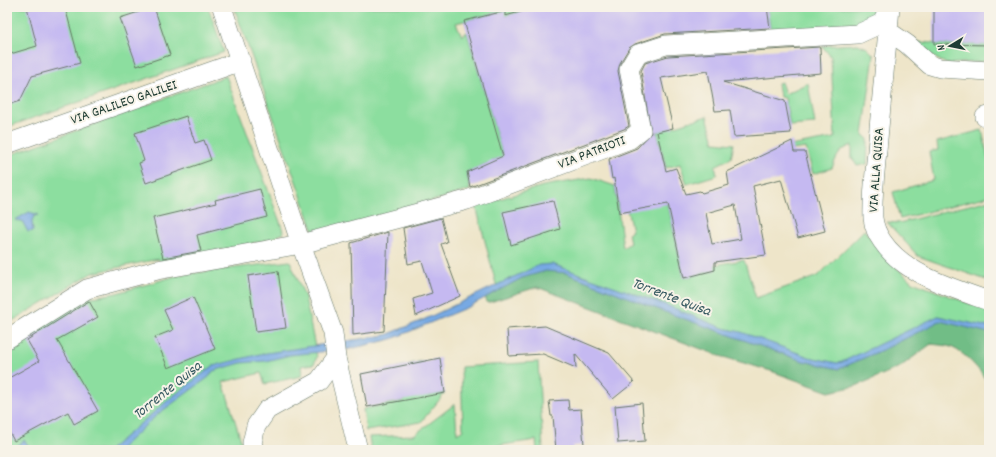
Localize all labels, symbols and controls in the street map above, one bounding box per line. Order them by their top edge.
north arrow [930,26,970,66]
text: N [934,43,950,51]
street label: VIA GALILEO GALILEI [68,75,180,131]
street label: VIA ALLA QUISA [864,127,890,213]
street label: VIA PATRIOTI [555,131,629,175]
water label: Torrente Quisa [628,273,715,323]
water label: Torrente Quisa [129,356,208,426]

